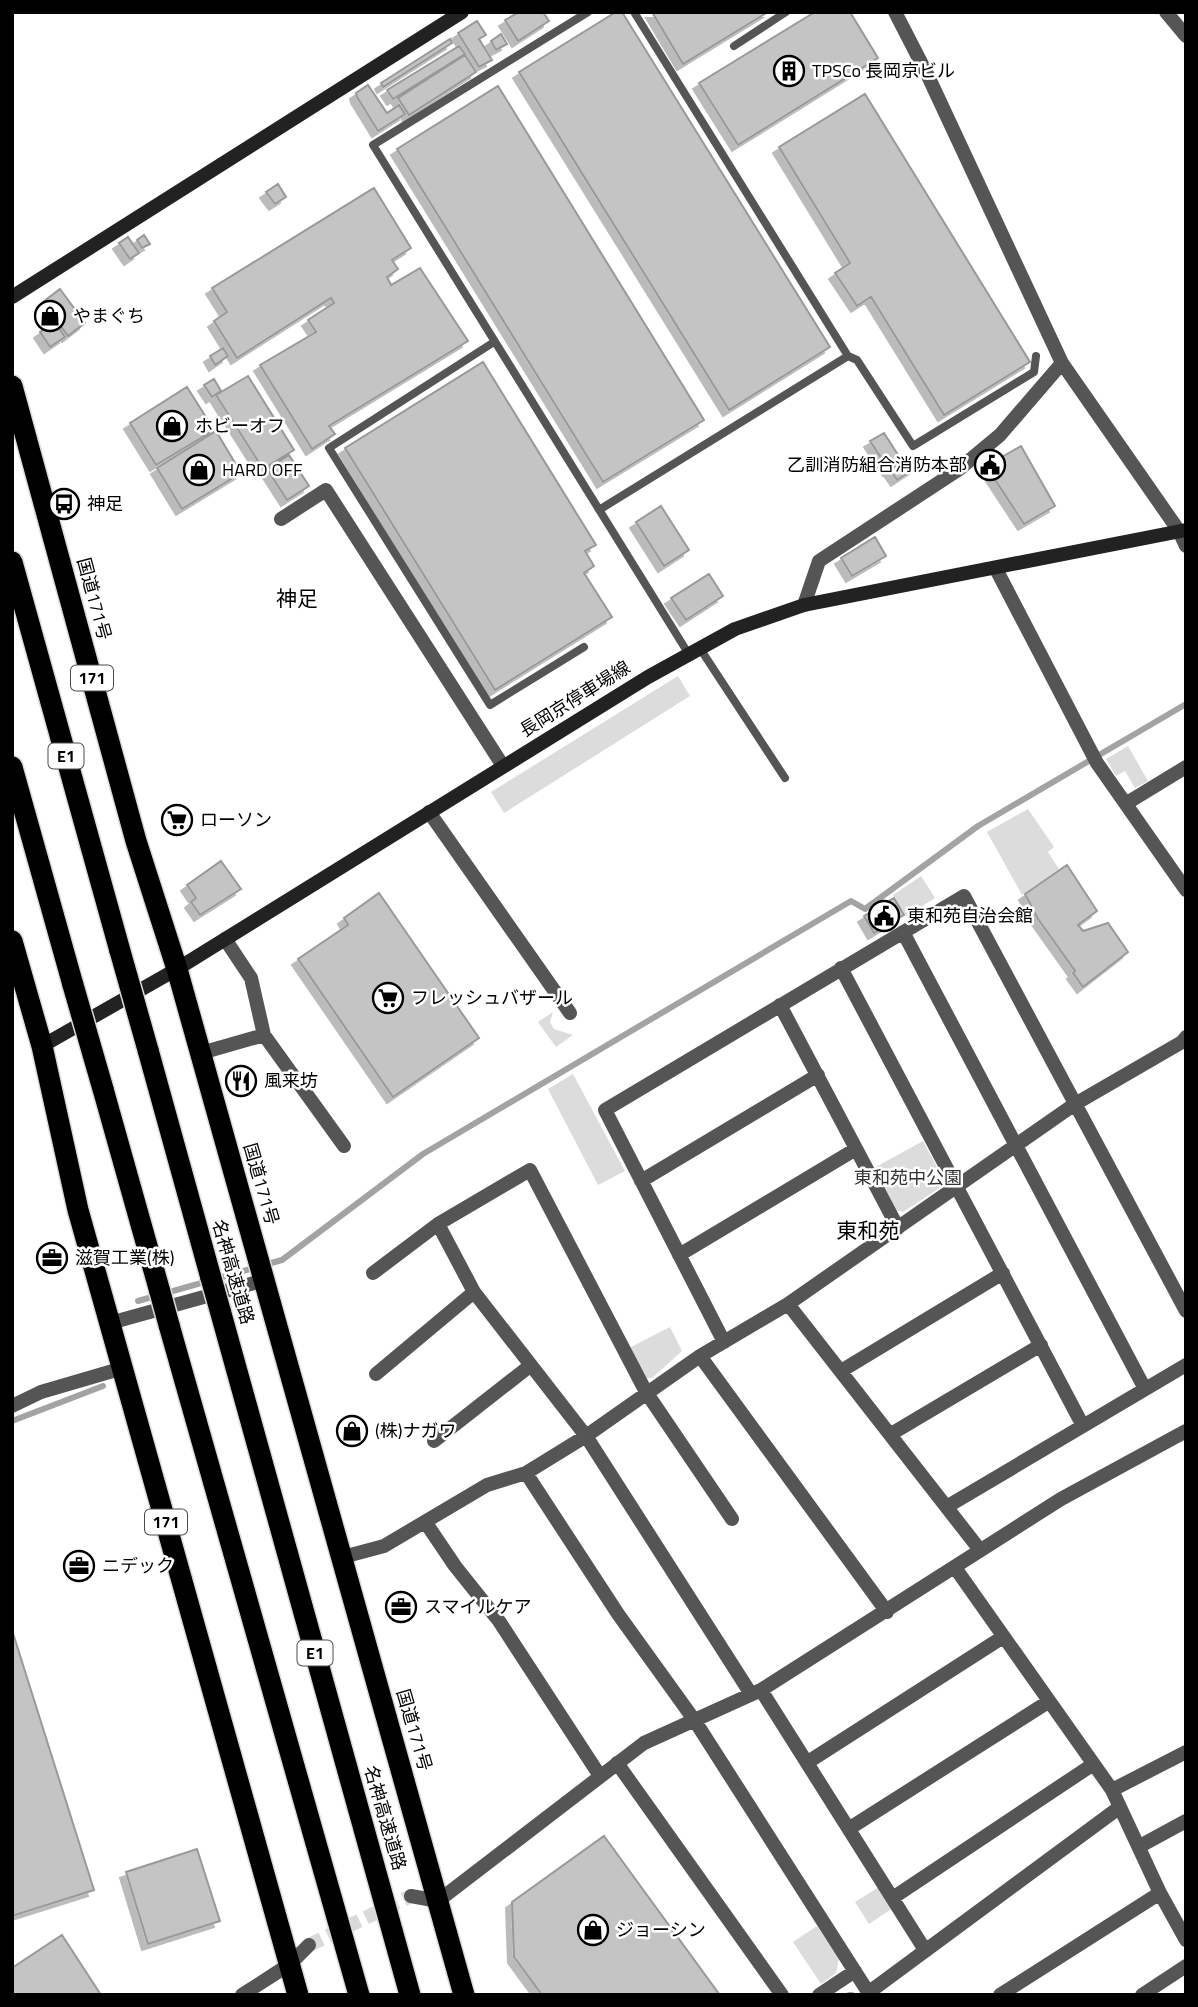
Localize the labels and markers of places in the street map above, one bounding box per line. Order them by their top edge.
building icon: TPSCo 長岡京ビル [772,54,806,88]
place label: TPSCo 長岡京ビル [812,57,955,84]
shop icon: やまぐち [33,299,67,333]
place label: やまぐち [73,302,145,329]
shop icon: ホビーオフ [155,409,189,443]
place label: ホビーオフ [195,412,285,439]
public building icon: 乙訓消防組合消防本部 [973,448,1007,482]
place label: 乙訓消防組合消防本部 [787,451,967,478]
shop icon: HARD OFF [182,453,216,487]
place label: HARD OFF [222,456,302,483]
bus stop icon: 神足 [47,487,81,521]
place label: 神足 [87,490,123,517]
supermarket icon: ローソン [160,803,194,837]
place label: ローソン [200,806,272,833]
public building icon: 東和苑自治会館 [867,899,901,933]
place label: 東和苑自治会館 [907,902,1033,929]
supermarket icon: フレッシュバザール [371,981,405,1015]
place label: フレッシュバザール [411,984,573,1011]
restaurant icon: 風来坊 [224,1064,258,1098]
place label: 風来坊 [264,1067,318,1094]
office icon: 滋賀工業(株) [35,1241,69,1275]
place label: 滋賀工業(株) [75,1244,175,1271]
shop icon: (株)ナガワ [335,1414,369,1448]
place label: (株)ナガワ [375,1417,457,1444]
office icon: ニデック [62,1549,96,1583]
place label: ニデック [102,1552,174,1579]
office icon: スマイルケア [384,1590,418,1624]
place label: スマイルケア [424,1593,531,1620]
shop icon: ジョーシン [576,1913,610,1947]
place label: ジョーシン [616,1916,706,1943]

